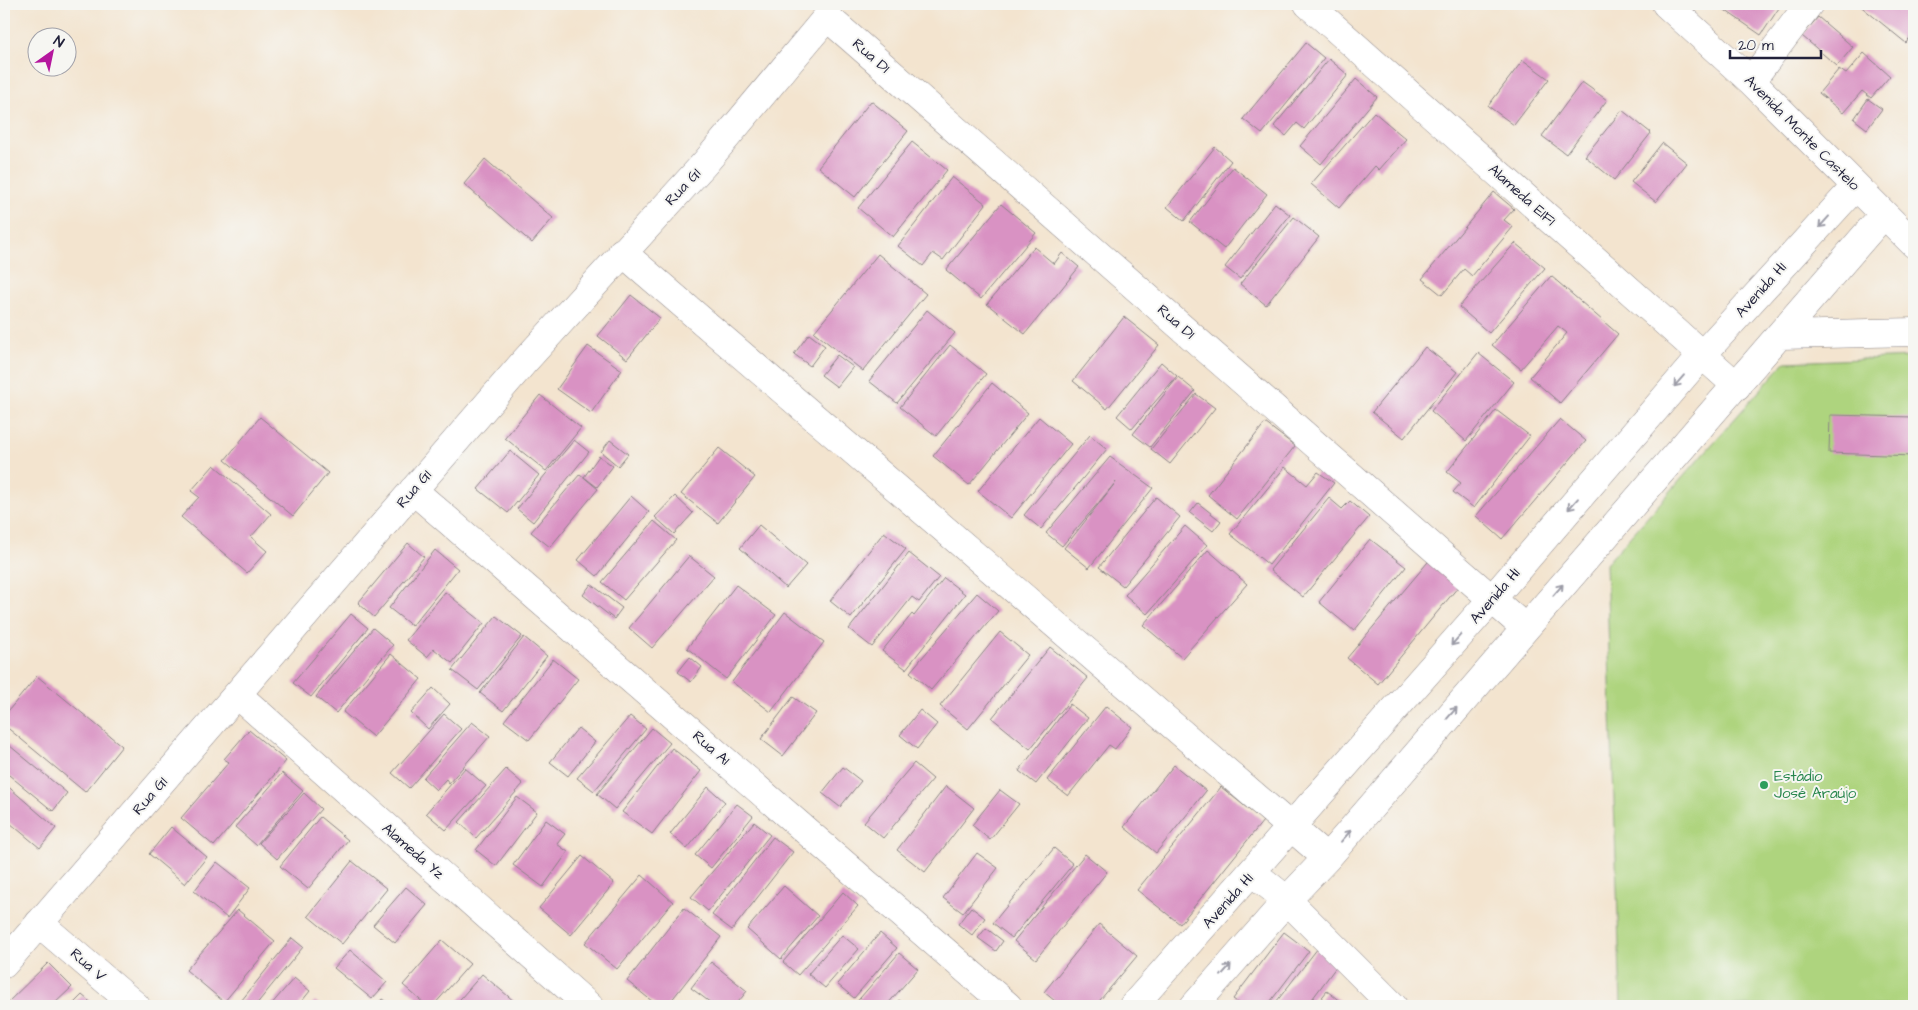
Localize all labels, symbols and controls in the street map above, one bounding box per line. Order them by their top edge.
north arrow [28,28,78,78]
scale bar [1730,28,1822,60]
text: N [49,31,68,53]
street label: Rua D1 [848,34,894,78]
text: 20 m [1738,35,1774,56]
street label: Avenida Monte Castelo [1739,70,1865,196]
street label: Alameda E1F1 [1484,159,1560,231]
street label: Rua G1 [660,164,706,210]
one-way arrow [1818,215,1829,228]
street label: Avenida H1 [1731,258,1791,322]
street label: Rua D1 [1153,300,1199,344]
one-way arrow [1674,374,1685,387]
street label: Rua G1 [392,465,436,513]
one-way arrow [1568,498,1579,511]
street label: Avenida H1 [1465,564,1525,628]
one-way arrow [1553,583,1564,596]
one-way arrow [1450,634,1462,647]
one-way arrow [1446,706,1458,719]
street label: Rua A1 [688,726,734,770]
place label: Estádio José Araújo [1774,766,1857,804]
street label: Rua G1 [128,772,172,820]
marker: Estádio José Araújo [1758,779,1770,791]
street label: Alameda Yz [377,818,449,884]
one-way arrow [1341,830,1352,843]
street label: Avenida H1 [1198,869,1258,933]
street label: Rua V [66,944,111,987]
one-way arrow [1220,963,1232,976]

